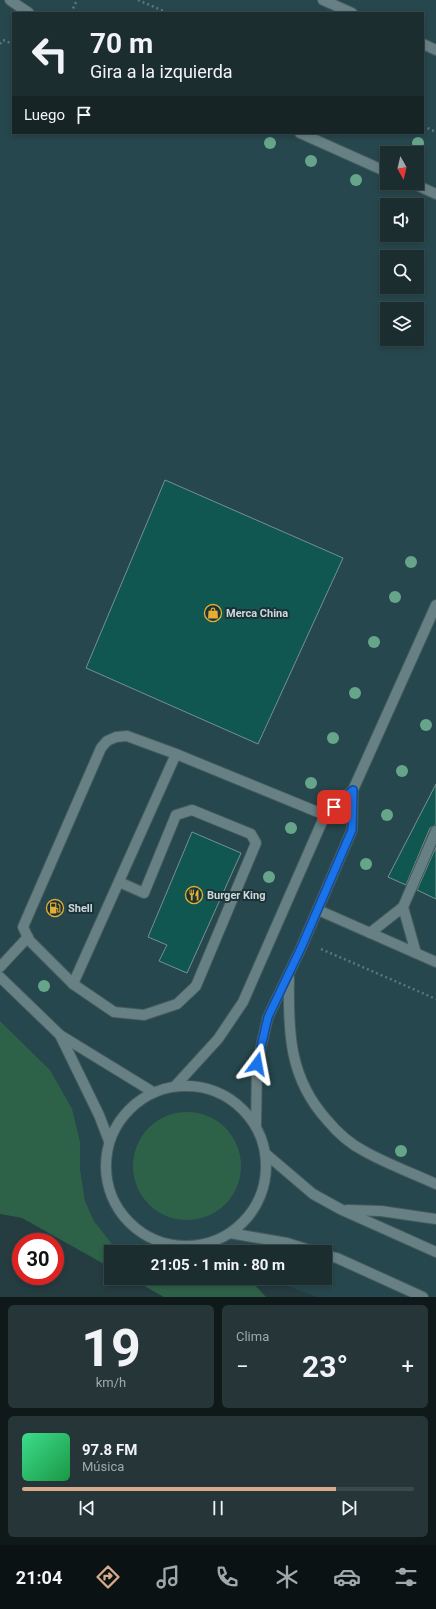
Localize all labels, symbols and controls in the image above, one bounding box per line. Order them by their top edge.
text: 70 m [90,27,153,60]
icon: left [24,28,76,80]
text: Gira a la izquierda [90,61,233,82]
icon: arrive [73,104,95,126]
text: Luego [24,106,65,124]
north arrow [380,146,424,190]
map controls [380,146,424,346]
button: sound [380,198,424,242]
button: search [380,250,424,294]
button: layers [380,302,424,346]
shop icon: Merca China [203,603,223,623]
place label: Merca China [226,607,288,620]
pin [317,790,351,824]
icon: arrive [323,796,345,818]
restaurant icon: Burger King [184,885,204,905]
place label: Burger King [207,889,265,902]
fuel station icon: Shell [45,898,65,918]
place label: Shell [68,902,93,915]
position arrow [236,1043,278,1085]
speed limit sign: 30 [12,1233,64,1285]
text: 21:05 · 1 min · 80 m [151,1256,285,1274]
text: 19 [81,1318,141,1379]
text: Clima [236,1329,269,1344]
text: 23° [302,1349,348,1384]
text: − [236,1354,249,1379]
text: + [402,1354,414,1379]
text: km/h [96,1375,126,1390]
text: 97.8 FM [82,1441,137,1459]
text: Música [82,1459,124,1474]
icon: previous [76,1497,98,1519]
icon: pause [207,1497,229,1519]
icon: next [338,1497,360,1519]
icon: directions [94,1563,122,1591]
icon: music [154,1563,182,1591]
icon: phone [213,1563,241,1591]
icon: climate [273,1563,301,1591]
icon: car [333,1563,361,1591]
icon: filters [392,1563,420,1591]
text: 21:04 [16,1567,62,1588]

